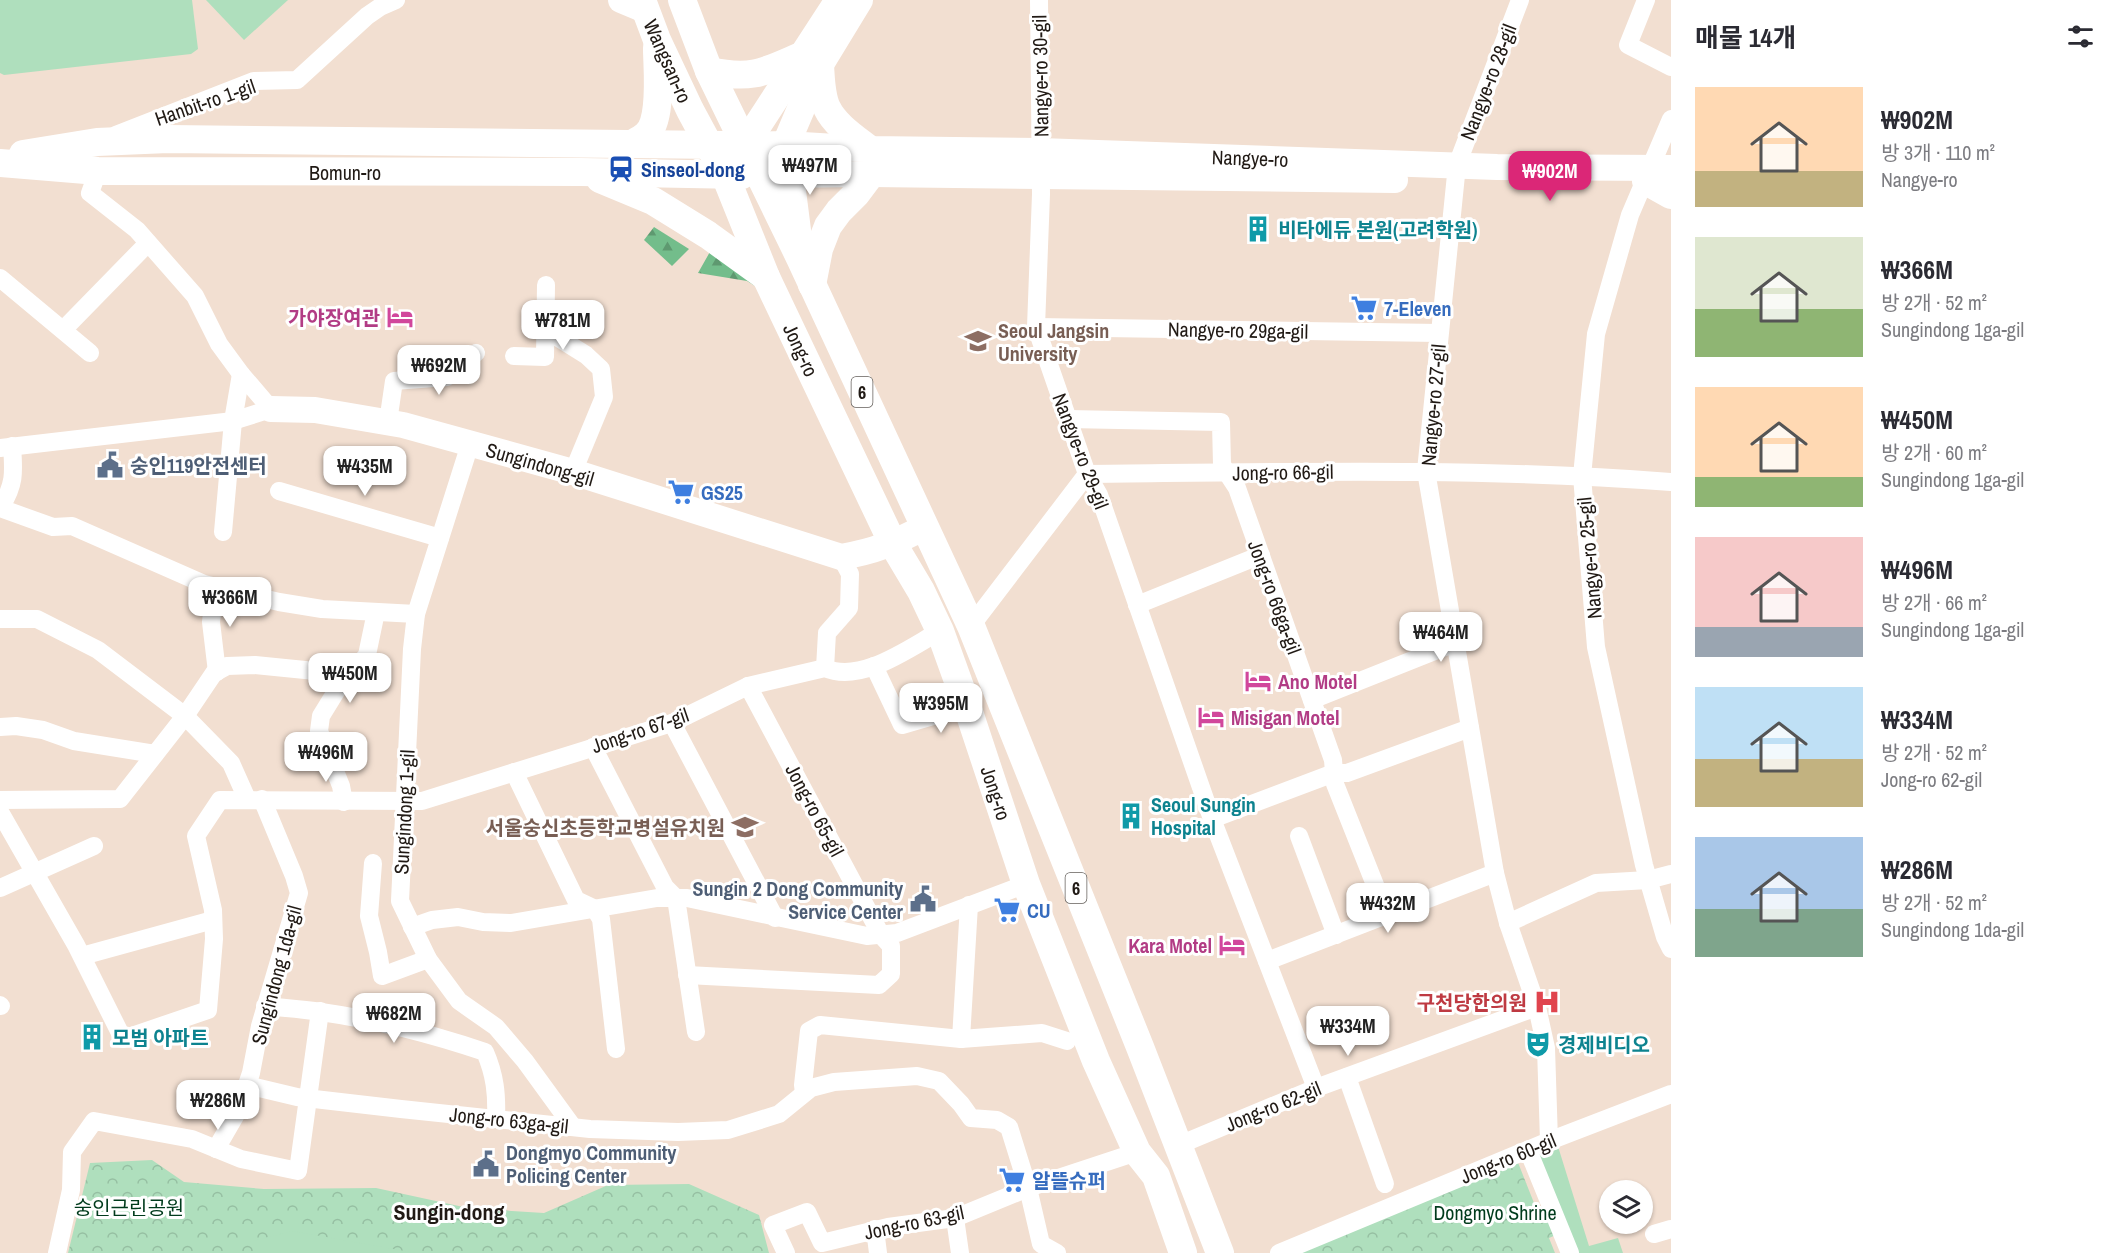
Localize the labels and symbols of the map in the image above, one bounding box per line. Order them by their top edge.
street label: Wangsan-ro [638,15,698,107]
street label: Nangye-ro 30-gil [1025,15,1055,137]
street label: Nangye-ro 28-gil [1454,20,1522,144]
street label: Hanbit-ro 1-gil [151,72,259,132]
street label: Nangye-ro [1211,143,1289,173]
pin: ₩497M [768,145,852,196]
pin: ₩902M [1508,151,1592,202]
station icon: Sinseol-dong [606,154,636,184]
place label: Sinseol-dong [641,156,745,183]
street label: Bomun-ro [309,159,381,186]
building icon: 비타에듀 본원(고려학원) [1243,214,1273,244]
place label: 비타에듀 본원(고려학원) [1278,216,1477,243]
supermarket icon: 7-Eleven [1349,293,1379,323]
place label: 7-Eleven [1384,295,1451,322]
pin: ₩781M [521,300,605,351]
hotel icon: 가야장여관 [385,302,415,332]
place label: 가야장여관 [288,304,381,331]
street label: Nangye-ro 29ga-gil [1168,315,1308,345]
place label: Seoul Jangsin University [998,317,1109,367]
street label: Jong-ro [777,319,825,381]
school or university icon: Seoul Jangsin University [963,326,993,356]
street label: Nangye-ro 27-gil [1414,343,1452,467]
pin: ₩692M [397,345,481,396]
road number: 6 [852,377,872,407]
street label: Nangye-ro 29-gil [1047,389,1115,513]
street label: Sungindong-gil [483,436,597,492]
pin: ₩435M [323,446,407,497]
public building icon: 숭인119안전센터 [95,450,125,480]
place label: 숭인119안전센터 [130,452,267,479]
street label: Jong-ro 66-gil [1232,458,1334,486]
supermarket icon: GS25 [666,477,696,507]
place label: GS25 [701,479,743,506]
street label: Nangye-ro 25-gil [1570,496,1608,620]
street label: Jong-ro 66ga-gil [1242,536,1308,658]
pin: ₩366M [188,577,272,628]
pin: ₩464M [1399,612,1483,663]
pin: ₩450M [308,653,392,704]
hotel icon: Ano Motel [1243,666,1273,696]
place label: Ano Motel [1278,668,1357,695]
pin: ₩395M [899,683,983,734]
street label: Jong-ro 67-gil [588,701,692,759]
hotel icon: Misigan Motel [1196,702,1226,732]
place label: Misigan Motel [1231,704,1339,731]
pin: ₩496M [284,732,368,783]
street label: Sungindong 1-gil [387,749,421,875]
street label: Jong-ro 65-gil [779,759,851,861]
street label: Jong-ro [975,762,1017,824]
place label: Seoul Sungin Hospital [1151,791,1256,841]
building icon: Seoul Sungin Hospital [1116,801,1146,831]
school or university icon: 서울숭신초등학교병설유치원 [730,812,760,842]
place label: 서울숭신초등학교병설유치원 [486,814,725,841]
road number: 6 [1066,873,1086,903]
place label: Sungin 2 Dong Community Service Center [693,875,904,925]
pin: ₩432M [1346,883,1430,934]
public building icon: Sungin 2 Dong Community Service Center [908,884,938,914]
supermarket icon: CU [992,895,1022,925]
place label: CU [1027,897,1051,924]
street label: Sungindong 1da-gil [244,902,308,1048]
hotel icon: Kara Motel [1217,930,1247,960]
place label: Kara Motel [1128,932,1212,959]
hospital icon: 구천당한의원 [1532,987,1562,1017]
place label: 구천당한의원 [1417,989,1527,1016]
pin: ₩682M [352,993,436,1044]
pin: ₩334M [1306,1006,1390,1057]
building icon: 모범 아파트 [77,1022,107,1052]
place label: 모범 아파트 [112,1024,209,1051]
theatre icon: 경제비디오 [1523,1029,1553,1059]
place label: 경제비디오 [1558,1031,1650,1058]
street label: Jong-ro 62-gil [1221,1075,1325,1137]
pin: ₩286M [176,1080,260,1131]
street label: Jong-ro 63ga-gil [448,1100,570,1140]
street label: Jong-ro 60-gil [1456,1127,1560,1189]
place label: Dongmyo Community Policing Center [506,1139,677,1189]
public building icon: Dongmyo Community Policing Center [471,1149,501,1179]
supermarket icon: 알뜰슈퍼 [997,1165,1027,1195]
place label: 알뜰슈퍼 [1032,1167,1106,1194]
park label: 숭인근린공원 [74,1194,184,1221]
district label: Sungin-dong [393,1197,505,1227]
street label: Jong-ro 63-gil [862,1198,966,1246]
park label: Dongmyo Shrine [1433,1199,1557,1226]

